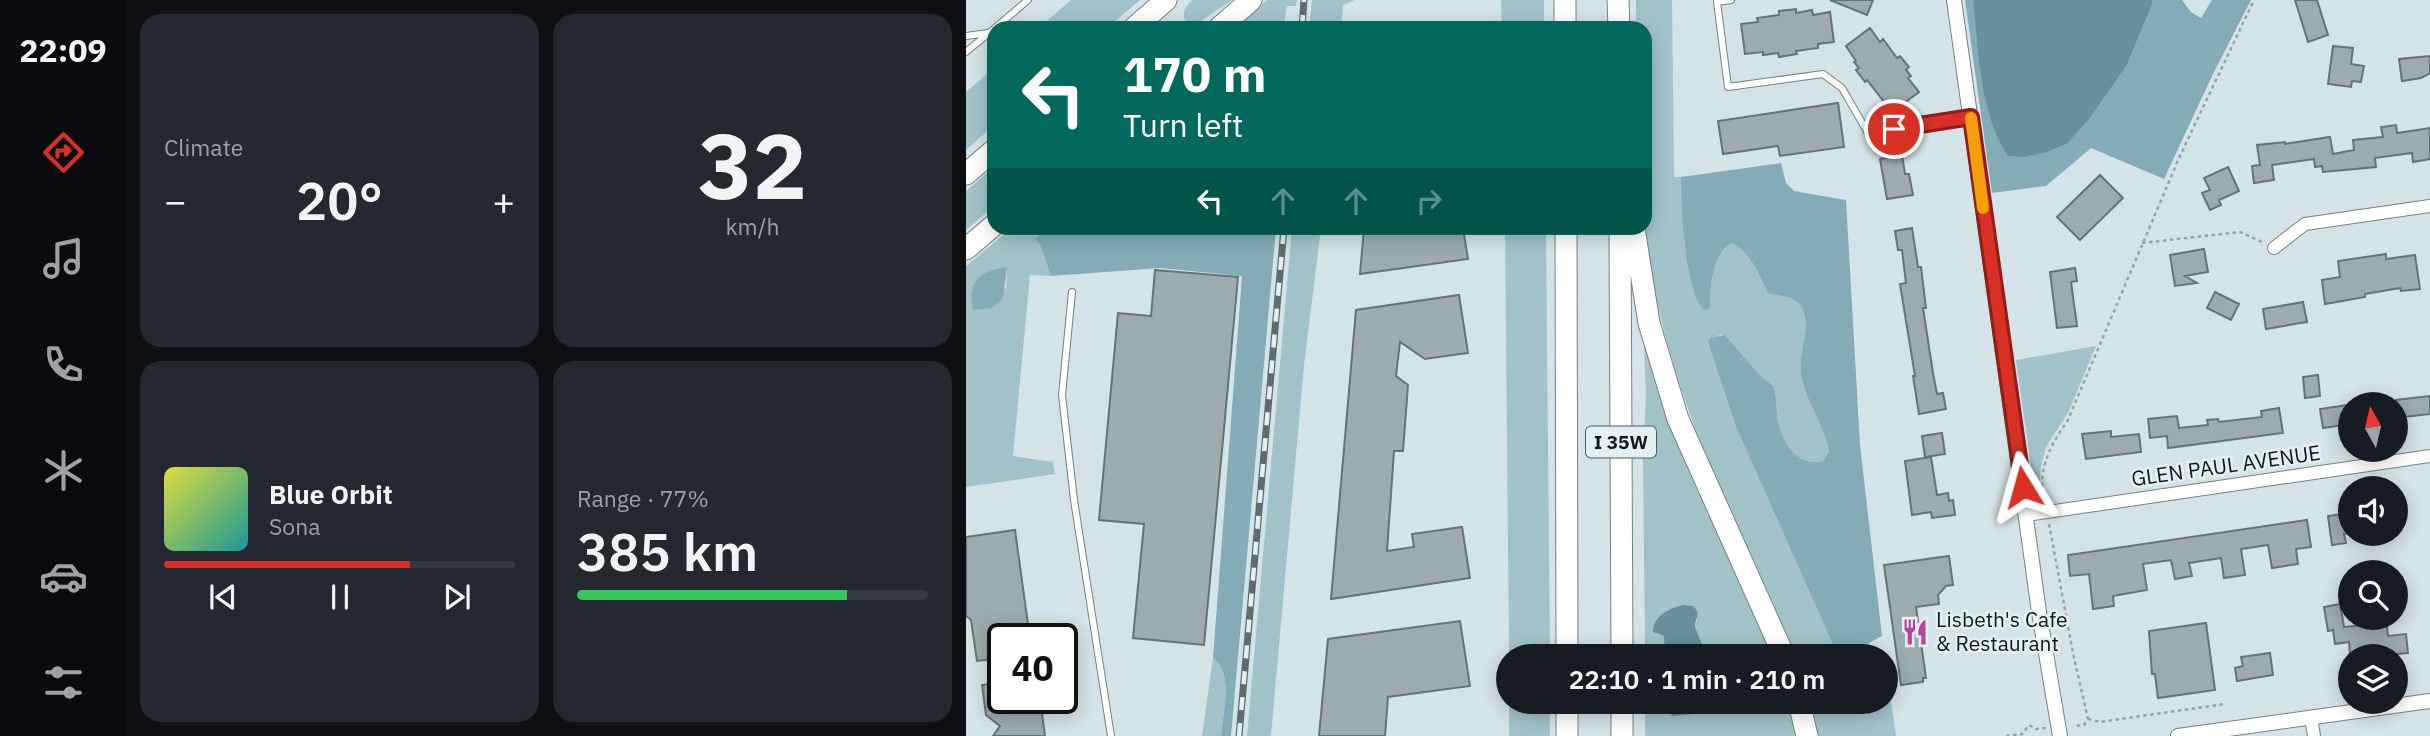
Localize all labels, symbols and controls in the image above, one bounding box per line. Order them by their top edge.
text: 22:09 [19,29,107,71]
text: 170 m [1123,42,1267,105]
icon: left [1008,49,1099,140]
pin [1864,99,1924,159]
text: Turn left [1123,104,1243,146]
text: 32 [698,106,807,224]
icon: arrive [1875,110,1913,148]
icon: directions [39,128,88,177]
text: Climate [164,132,243,162]
text: 20° [296,167,383,234]
text: − [164,176,187,225]
text: + [492,176,515,225]
icon: left [1191,182,1229,220]
icon: ahead [1264,182,1302,220]
icon: ahead [1337,182,1375,220]
icon: right [1410,182,1448,220]
text: km/h [725,211,780,241]
icon: music [39,234,88,283]
icon: phone [39,340,88,389]
north arrow [2338,392,2408,462]
map controls [2338,392,2408,714]
road number: I 35W [1586,426,1656,458]
street label: GLEN PAUL AVENUE [2129,438,2322,492]
icon: climate [39,446,88,495]
position arrow [1986,450,2060,524]
button: sound [2338,476,2408,546]
text: Blue Orbit [269,477,393,511]
text: Range · 77% [577,483,709,513]
text: Sona [269,511,321,541]
text: 385 km [577,518,758,585]
icon: car [39,552,88,601]
button: search [2338,560,2408,630]
icon: previous [204,578,242,616]
icon: pause [321,578,359,616]
icon: next [438,578,476,616]
place label: Lisbeth's Cafe & Restaurant [1936,605,2067,657]
restaurant icon: Lisbeth's Cafe & Restaurant [1900,617,1930,647]
speed limit sign: 40 [987,623,1078,714]
button: layers [2338,644,2408,714]
icon: filters [39,658,88,707]
text: 22:10 · 1 min · 210 m [1569,662,1825,696]

